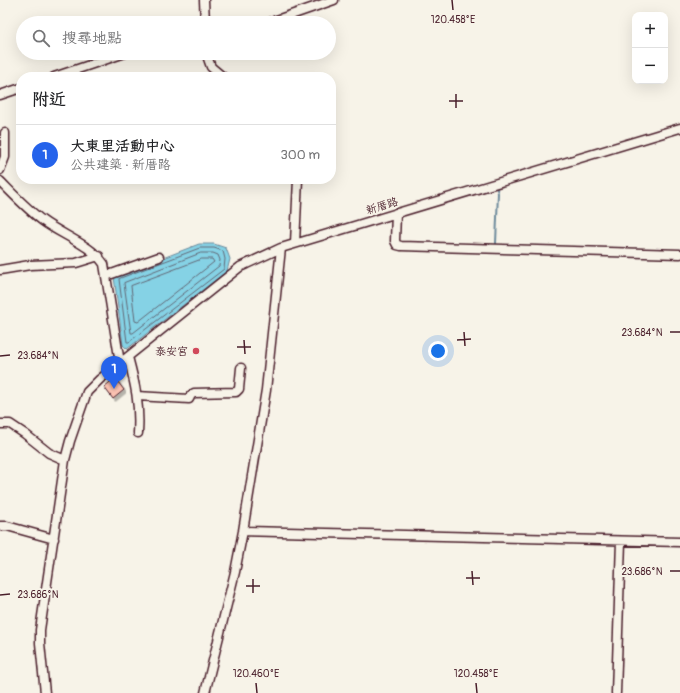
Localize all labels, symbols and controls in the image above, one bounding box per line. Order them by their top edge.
map controls [632,12,668,84]
button: + [632,12,668,48]
text: 120.458°E [431,14,475,26]
search box [16,16,336,60]
icon: search [30,27,52,49]
text: 搜尋地點 [62,29,122,48]
button: − [632,48,668,84]
text: 附近 [32,89,66,110]
text: 大東里活動中心 [70,137,175,156]
text: 1 [42,147,48,163]
text: 300 m [281,147,320,163]
text: 公共建築 · 新厝路 [70,157,171,173]
street label: 新厝路 [364,195,400,217]
text: 23.684°N [622,327,663,339]
your location [428,341,448,361]
place label: 泰安宮 [155,345,188,358]
marker: 泰安宮 [191,346,201,356]
text: 23.684°N [18,350,59,362]
pin: 1 [101,356,127,389]
text: 23.686°N [622,566,663,578]
text: 23.686°N [18,589,59,601]
text: 120.460°E [233,668,279,680]
text: 120.458°E [454,668,498,680]

